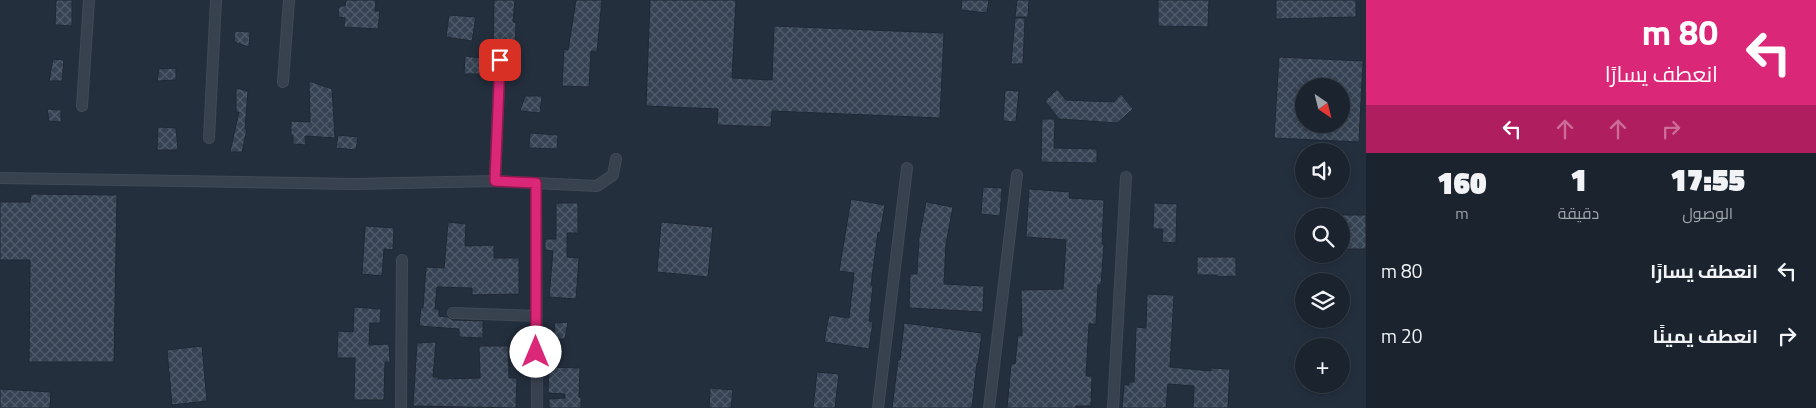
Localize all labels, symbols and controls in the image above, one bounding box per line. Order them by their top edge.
text: 80 m [1642,5,1718,59]
icon: left [1736,20,1801,85]
pin [479,39,521,81]
icon: arrive [486,46,514,74]
text: انعطف يسارًا [1605,57,1718,91]
north arrow [1295,78,1350,132]
map controls [1295,78,1350,393]
icon: left [1498,115,1526,143]
icon: ahead [1551,115,1579,143]
icon: ahead [1604,115,1632,143]
icon: right [1657,115,1685,143]
button: sound [1295,143,1350,198]
text: 1 [1570,157,1587,203]
text: 17:55 [1670,157,1745,203]
text: 160 [1437,160,1487,206]
text: m [1455,201,1469,225]
text: دقيقة [1558,201,1599,225]
text: الوصول [1682,201,1733,225]
button: search [1295,208,1350,263]
text: 80 m [1381,256,1422,285]
text: انعطف يسارًا [1650,256,1758,285]
icon: left [1773,257,1801,285]
button: layers [1295,273,1350,328]
text: 20 m [1381,321,1422,350]
text: انعطف يمينًا [1653,321,1758,350]
icon: right [1773,322,1801,350]
position arrow [509,325,561,377]
button: + [1295,338,1350,393]

